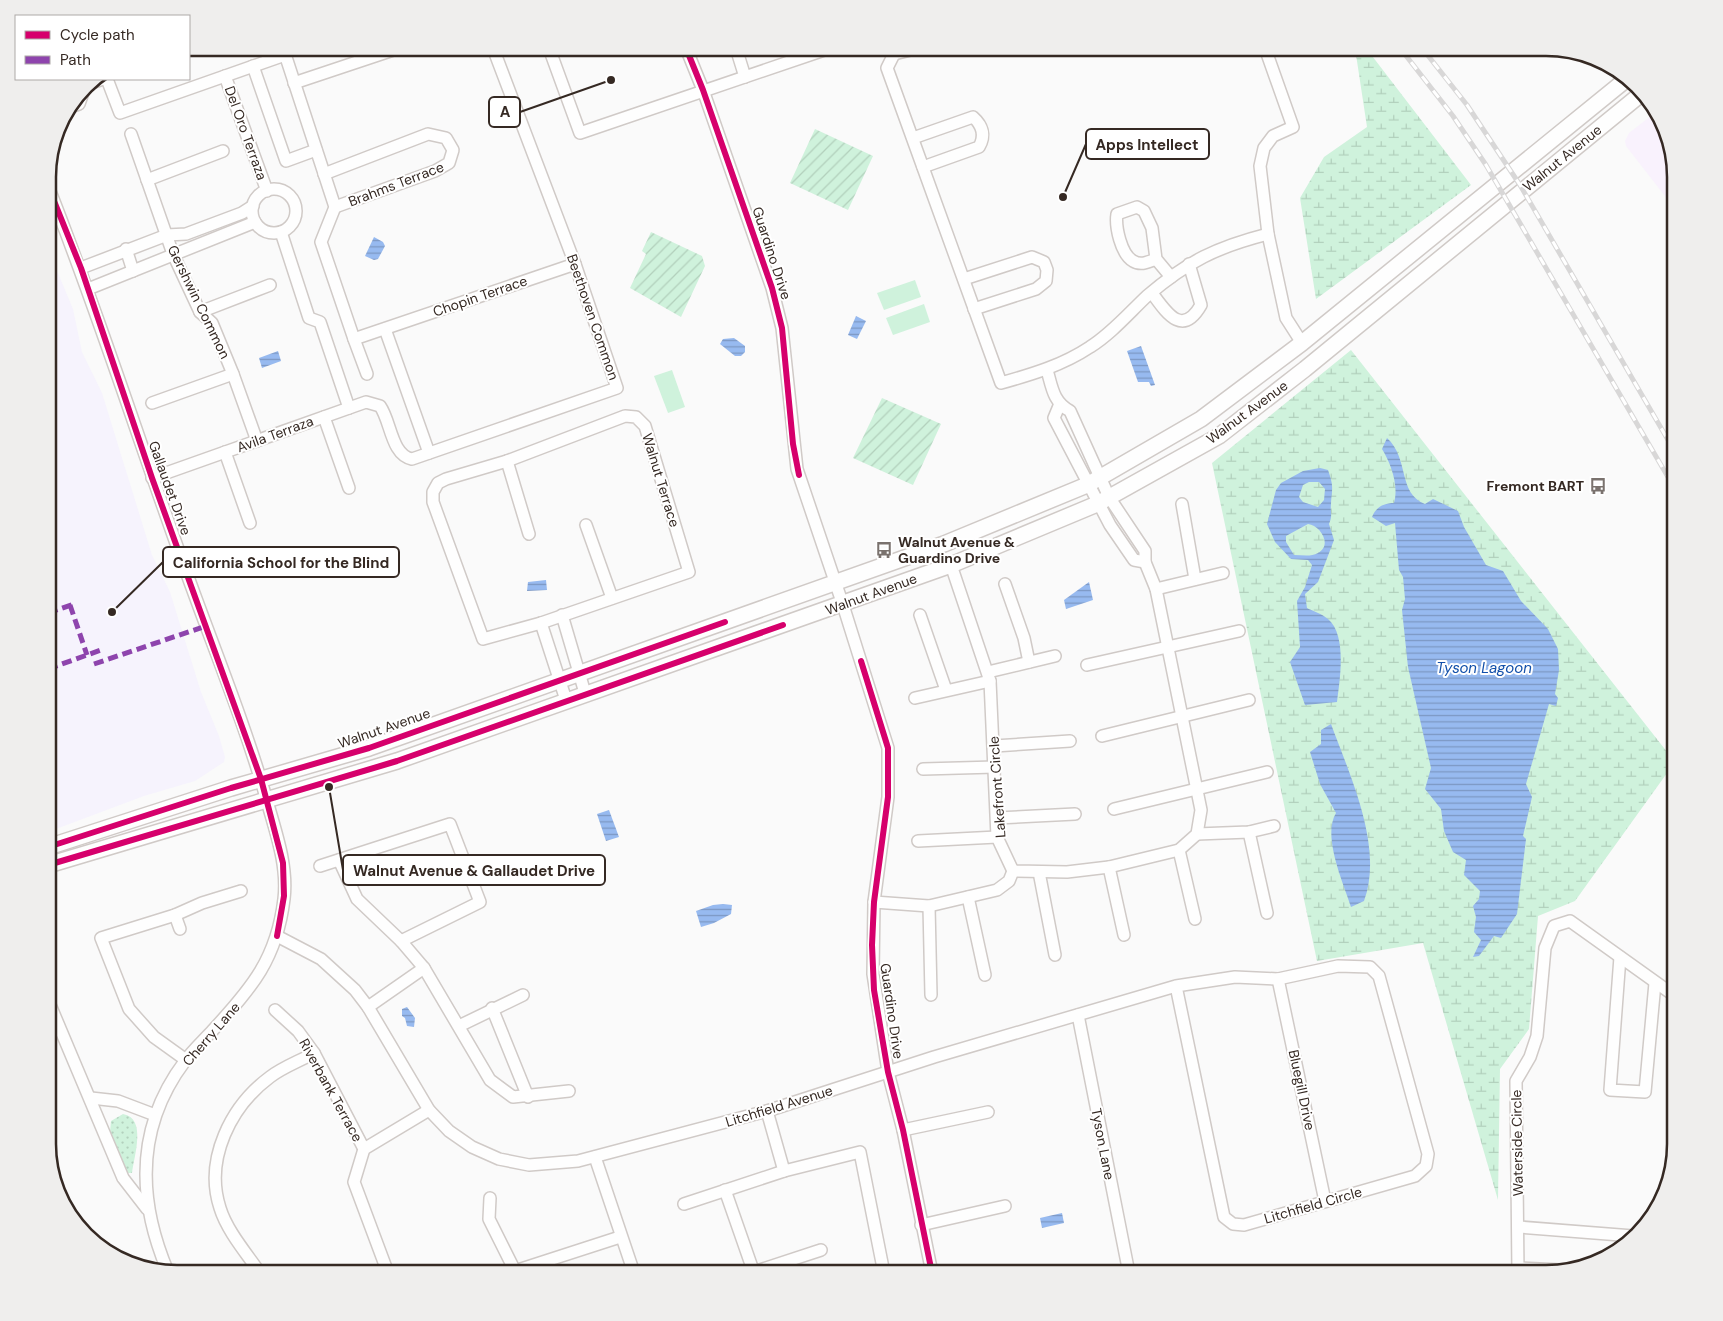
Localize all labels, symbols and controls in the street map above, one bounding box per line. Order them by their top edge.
legend [15,15,190,80]
text: Cycle path [60,25,135,45]
text: Path [60,50,91,70]
street label: Del Oro Terraza [221,84,271,182]
callout: A [489,97,520,127]
text: A [500,102,511,122]
street label: Walnut Avenue [1519,121,1605,195]
callout: Apps Intellect [1086,129,1209,159]
text: Apps Intellect [1095,135,1199,155]
street label: Brahms Terrace [346,157,446,210]
street label: Guardino Drive [749,204,795,302]
street label: Gershwin Common [164,242,234,362]
street label: Beethoven Common [563,252,623,382]
street label: Chopin Terrace [430,271,530,321]
street label: Walnut Avenue [1203,376,1291,448]
street label: Avila Terraza [234,412,316,456]
street label: Walnut Terrace [638,431,684,529]
street label: Gallaudet Drive [145,438,195,538]
bus stop icon: Fremont BART [1588,476,1608,496]
place label: Fremont BART [1486,477,1584,495]
place label: Walnut Avenue & Guardino Drive [898,533,1015,567]
bus stop icon: Walnut Avenue & Guardino Drive [874,540,894,560]
callout: California School for the Blind [163,547,399,577]
text: California School for the Blind [173,553,389,573]
street label: Walnut Avenue [823,569,919,619]
water label: Tyson Lagoon [1436,658,1532,678]
street label: Walnut Avenue [335,704,433,752]
street label: Lakefront Circle [984,735,1010,839]
callout: Walnut Avenue & Gallaudet Drive [343,855,605,885]
text: Walnut Avenue & Gallaudet Drive [353,861,595,881]
street label: Guardino Drive [876,962,908,1060]
street label: Cherry Lane [178,998,244,1070]
street label: Riverbank Terrace [295,1035,367,1145]
street label: Bluegill Drive [1285,1048,1319,1132]
street label: Litchfield Avenue [723,1081,835,1131]
street label: Waterside Circle [1507,1089,1527,1197]
street label: Tyson Lane [1087,1107,1119,1181]
street label: Litchfield Circle [1262,1182,1364,1228]

